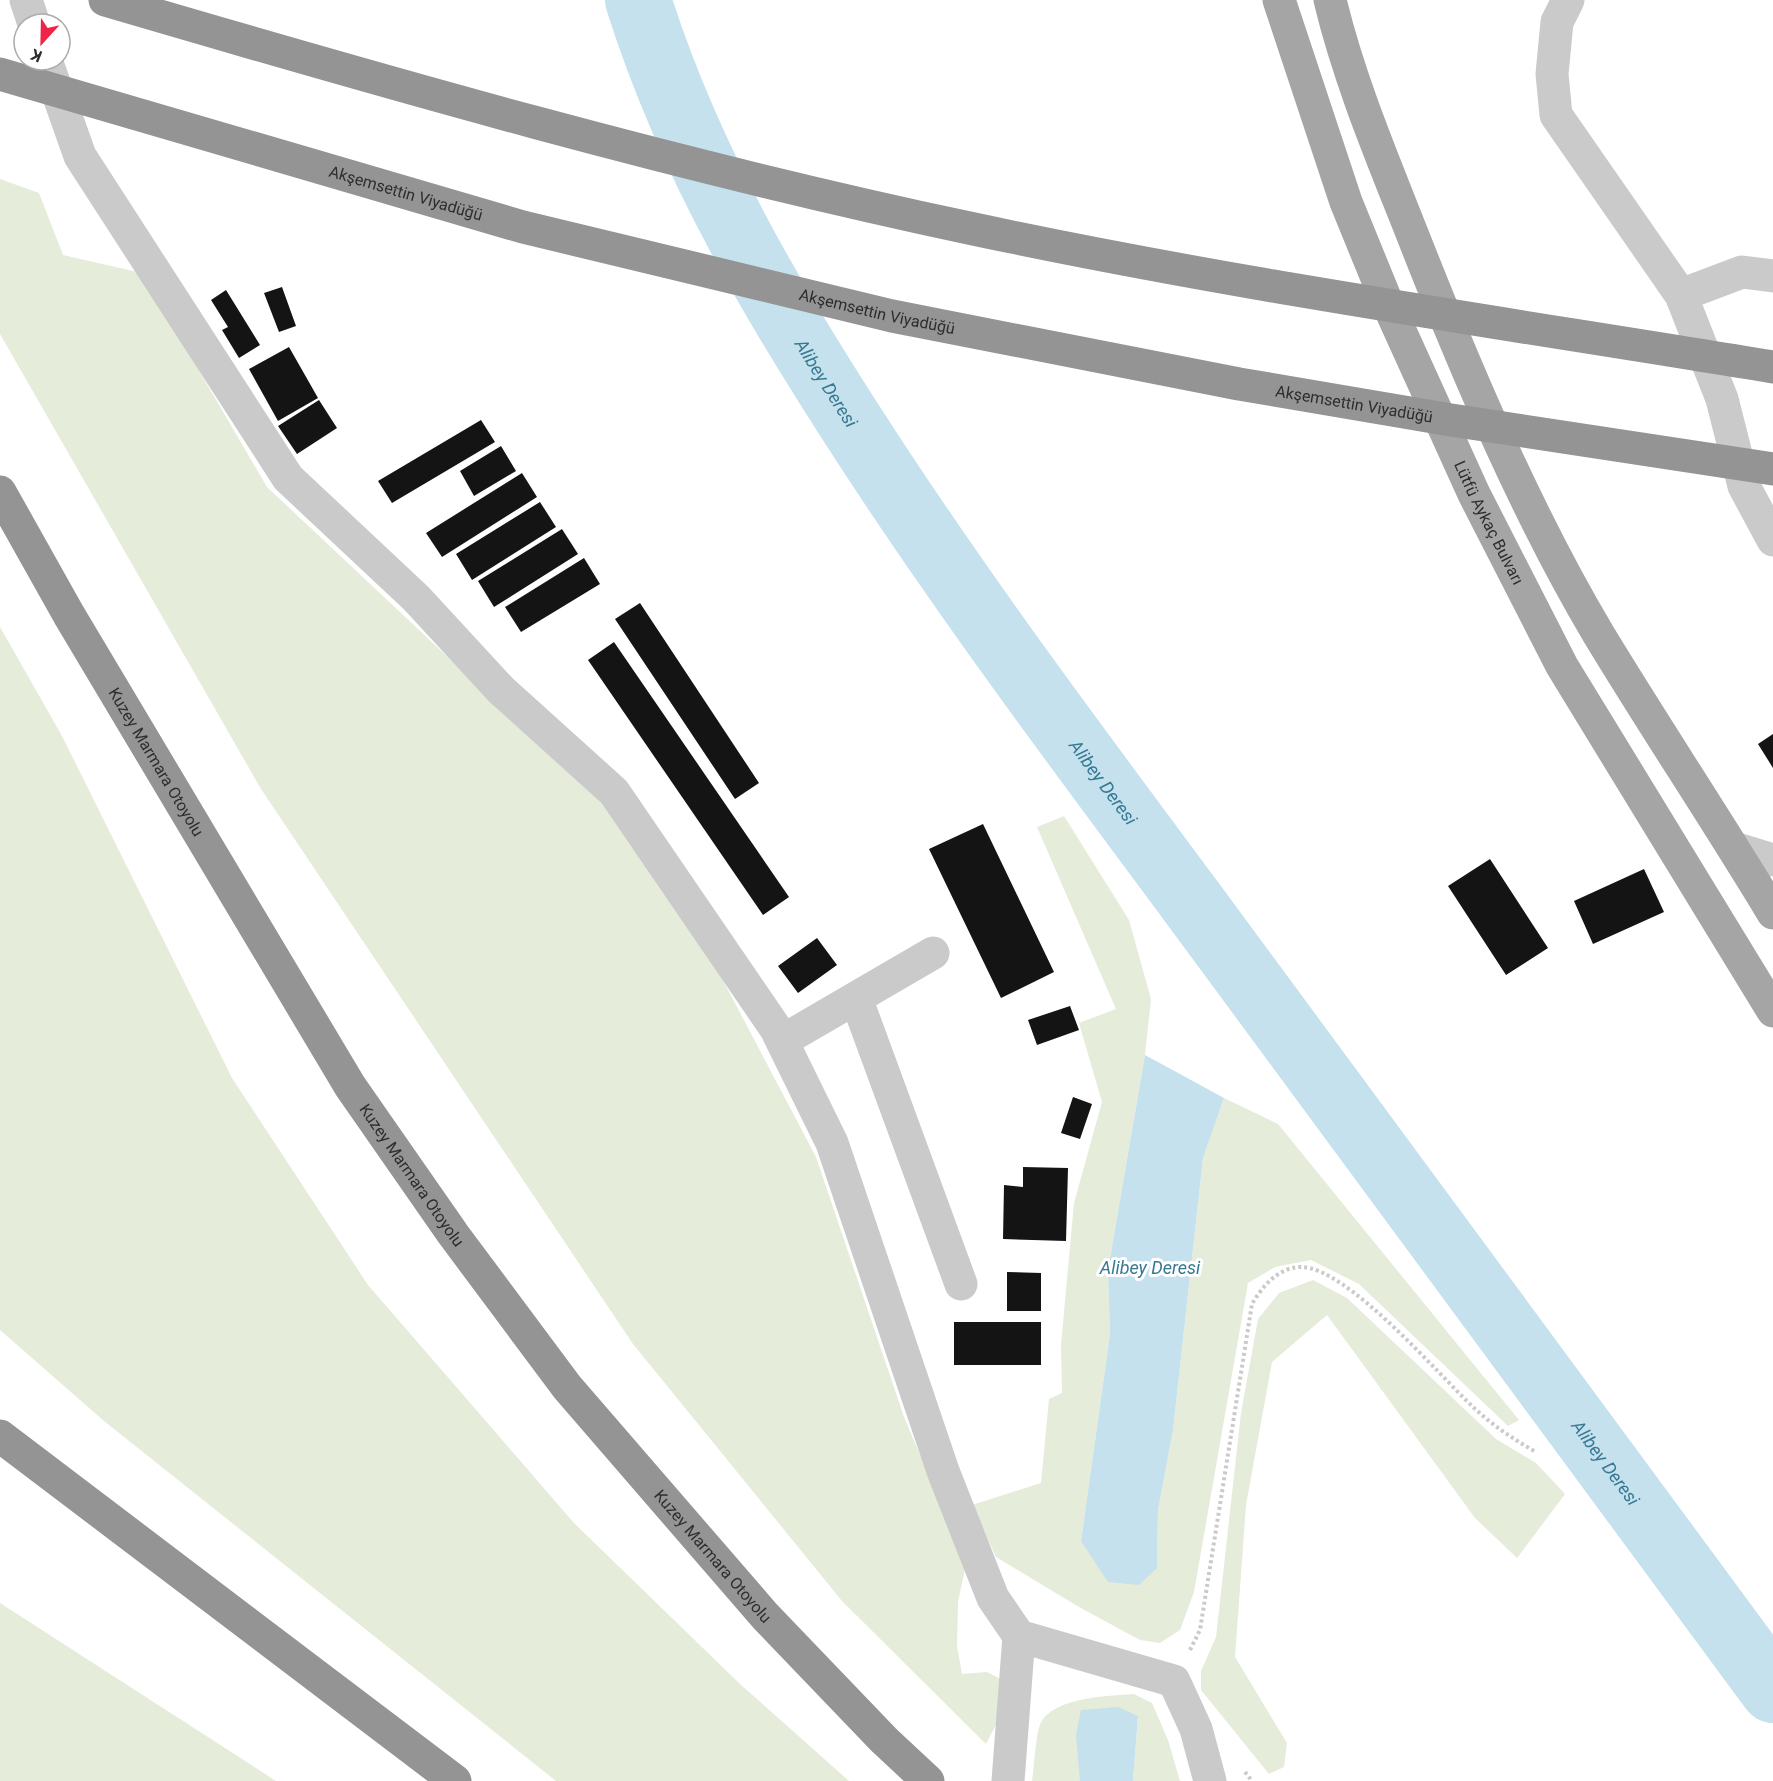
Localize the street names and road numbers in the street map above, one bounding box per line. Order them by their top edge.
street label: Akşemsettin Viyadüğü [327,162,485,225]
street label: Akşemsettin Viyadüğü [797,285,957,338]
street label: Akşemsettin Viyadüğü [1274,381,1434,427]
street label: Lütfü Aykaç Bulvarı [1450,458,1528,588]
street label: Kuzey Marmara Otoyolu [105,684,208,840]
street label: Kuzey Marmara Otoyolu [355,1100,468,1250]
street label: Kuzey Marmara Otoyolu [650,1486,775,1627]

